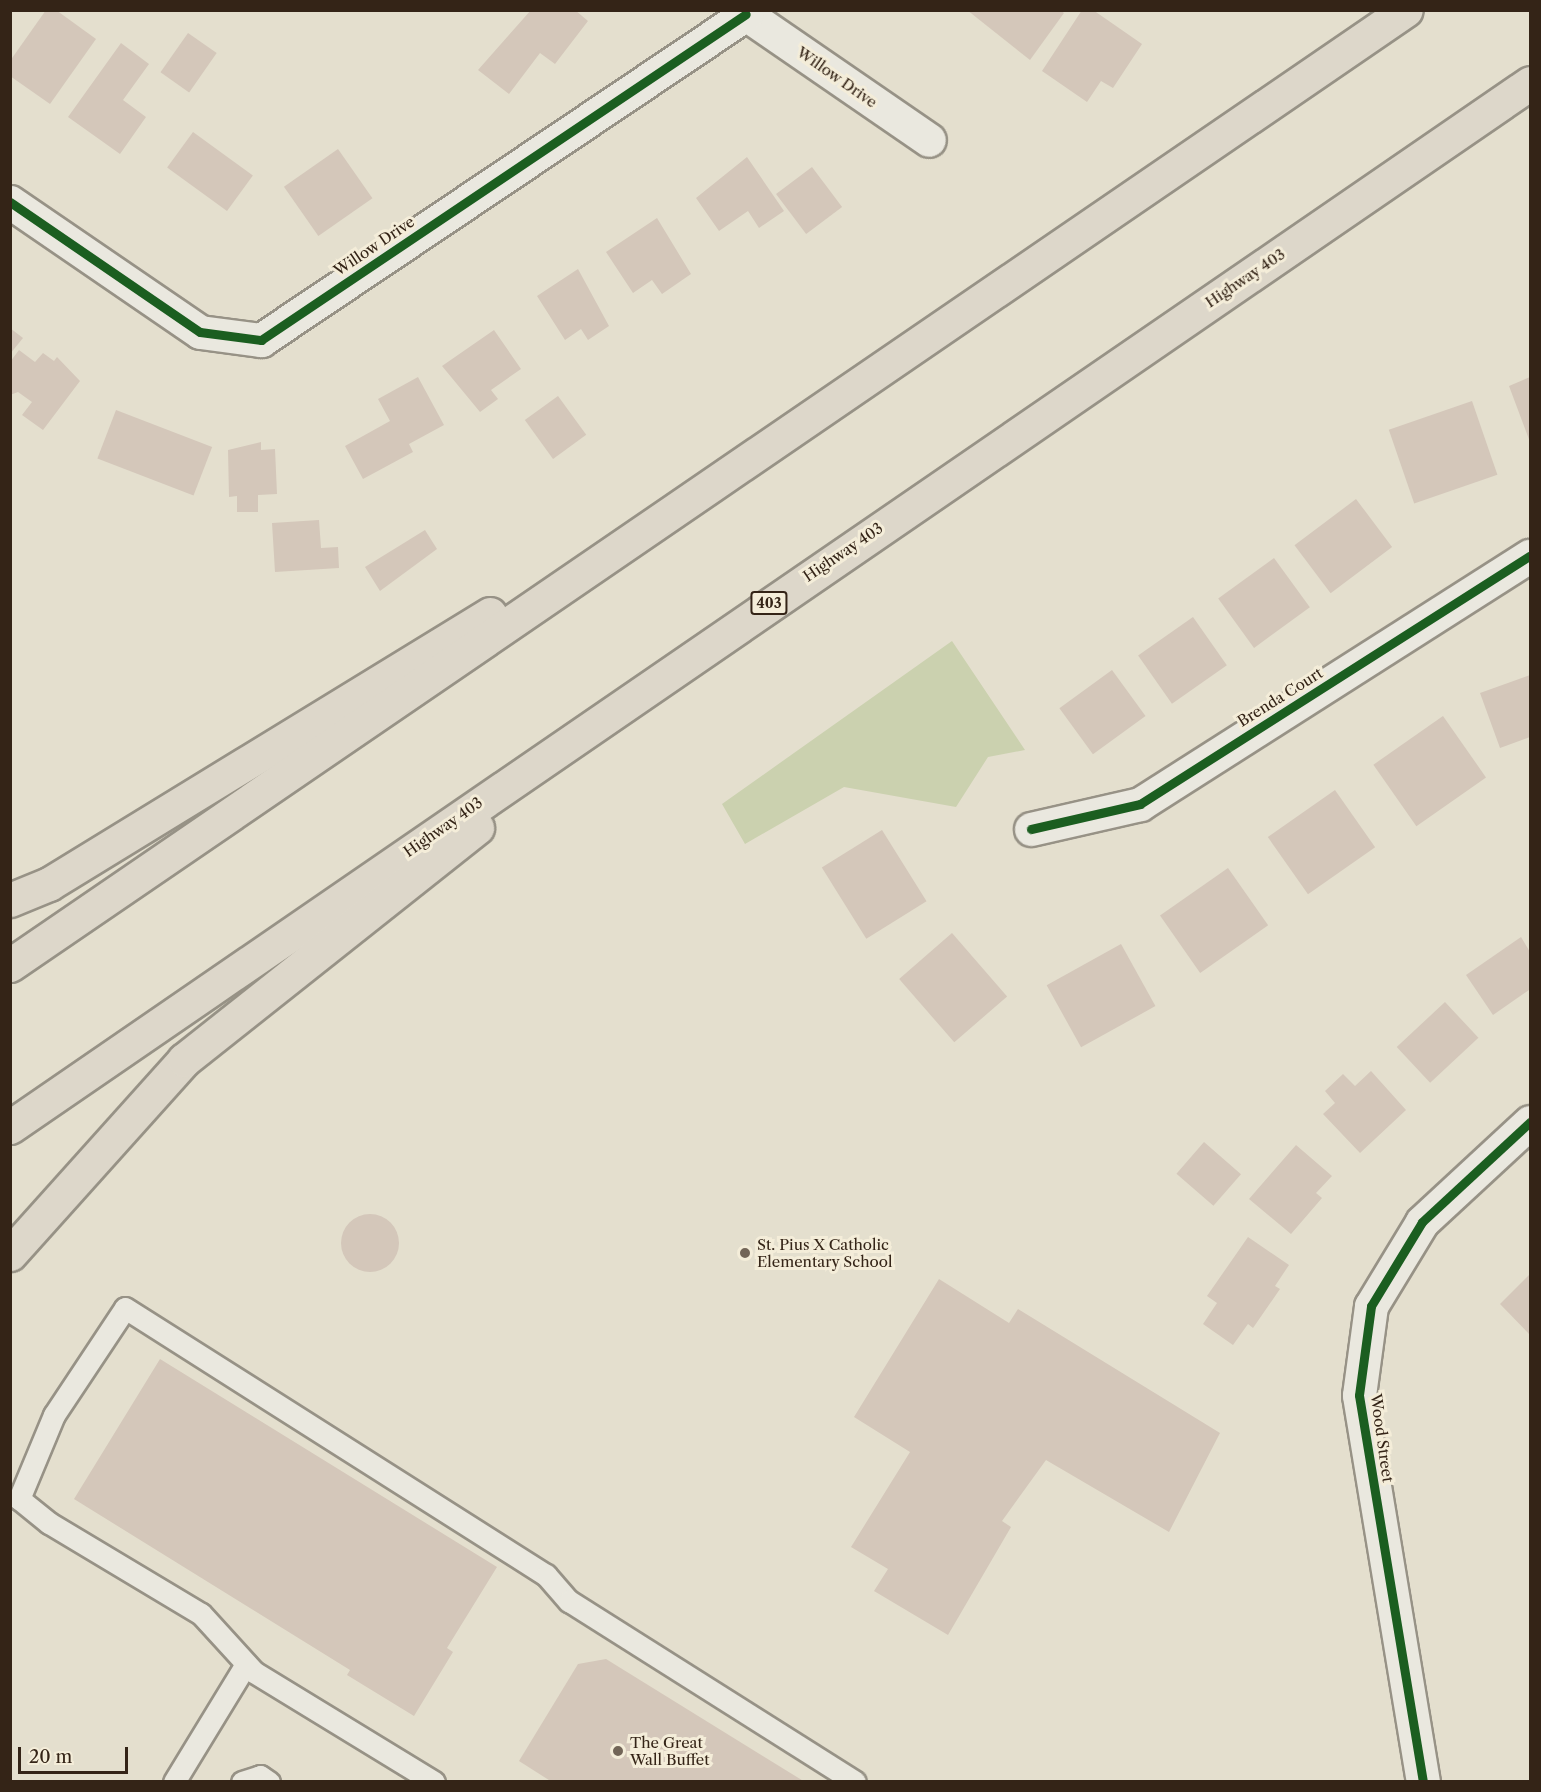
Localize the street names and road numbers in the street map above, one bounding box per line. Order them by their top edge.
street label: Willow Drive [793,43,881,111]
street label: Willow Drive [330,212,418,280]
street label: Highway 403 [1202,245,1288,311]
street label: Highway 403 [800,519,886,585]
road number: 403 [750,592,788,614]
street label: Brenda Court [1234,664,1326,730]
street label: Highway 403 [400,793,486,861]
street label: Wood Street [1367,1393,1397,1483]

